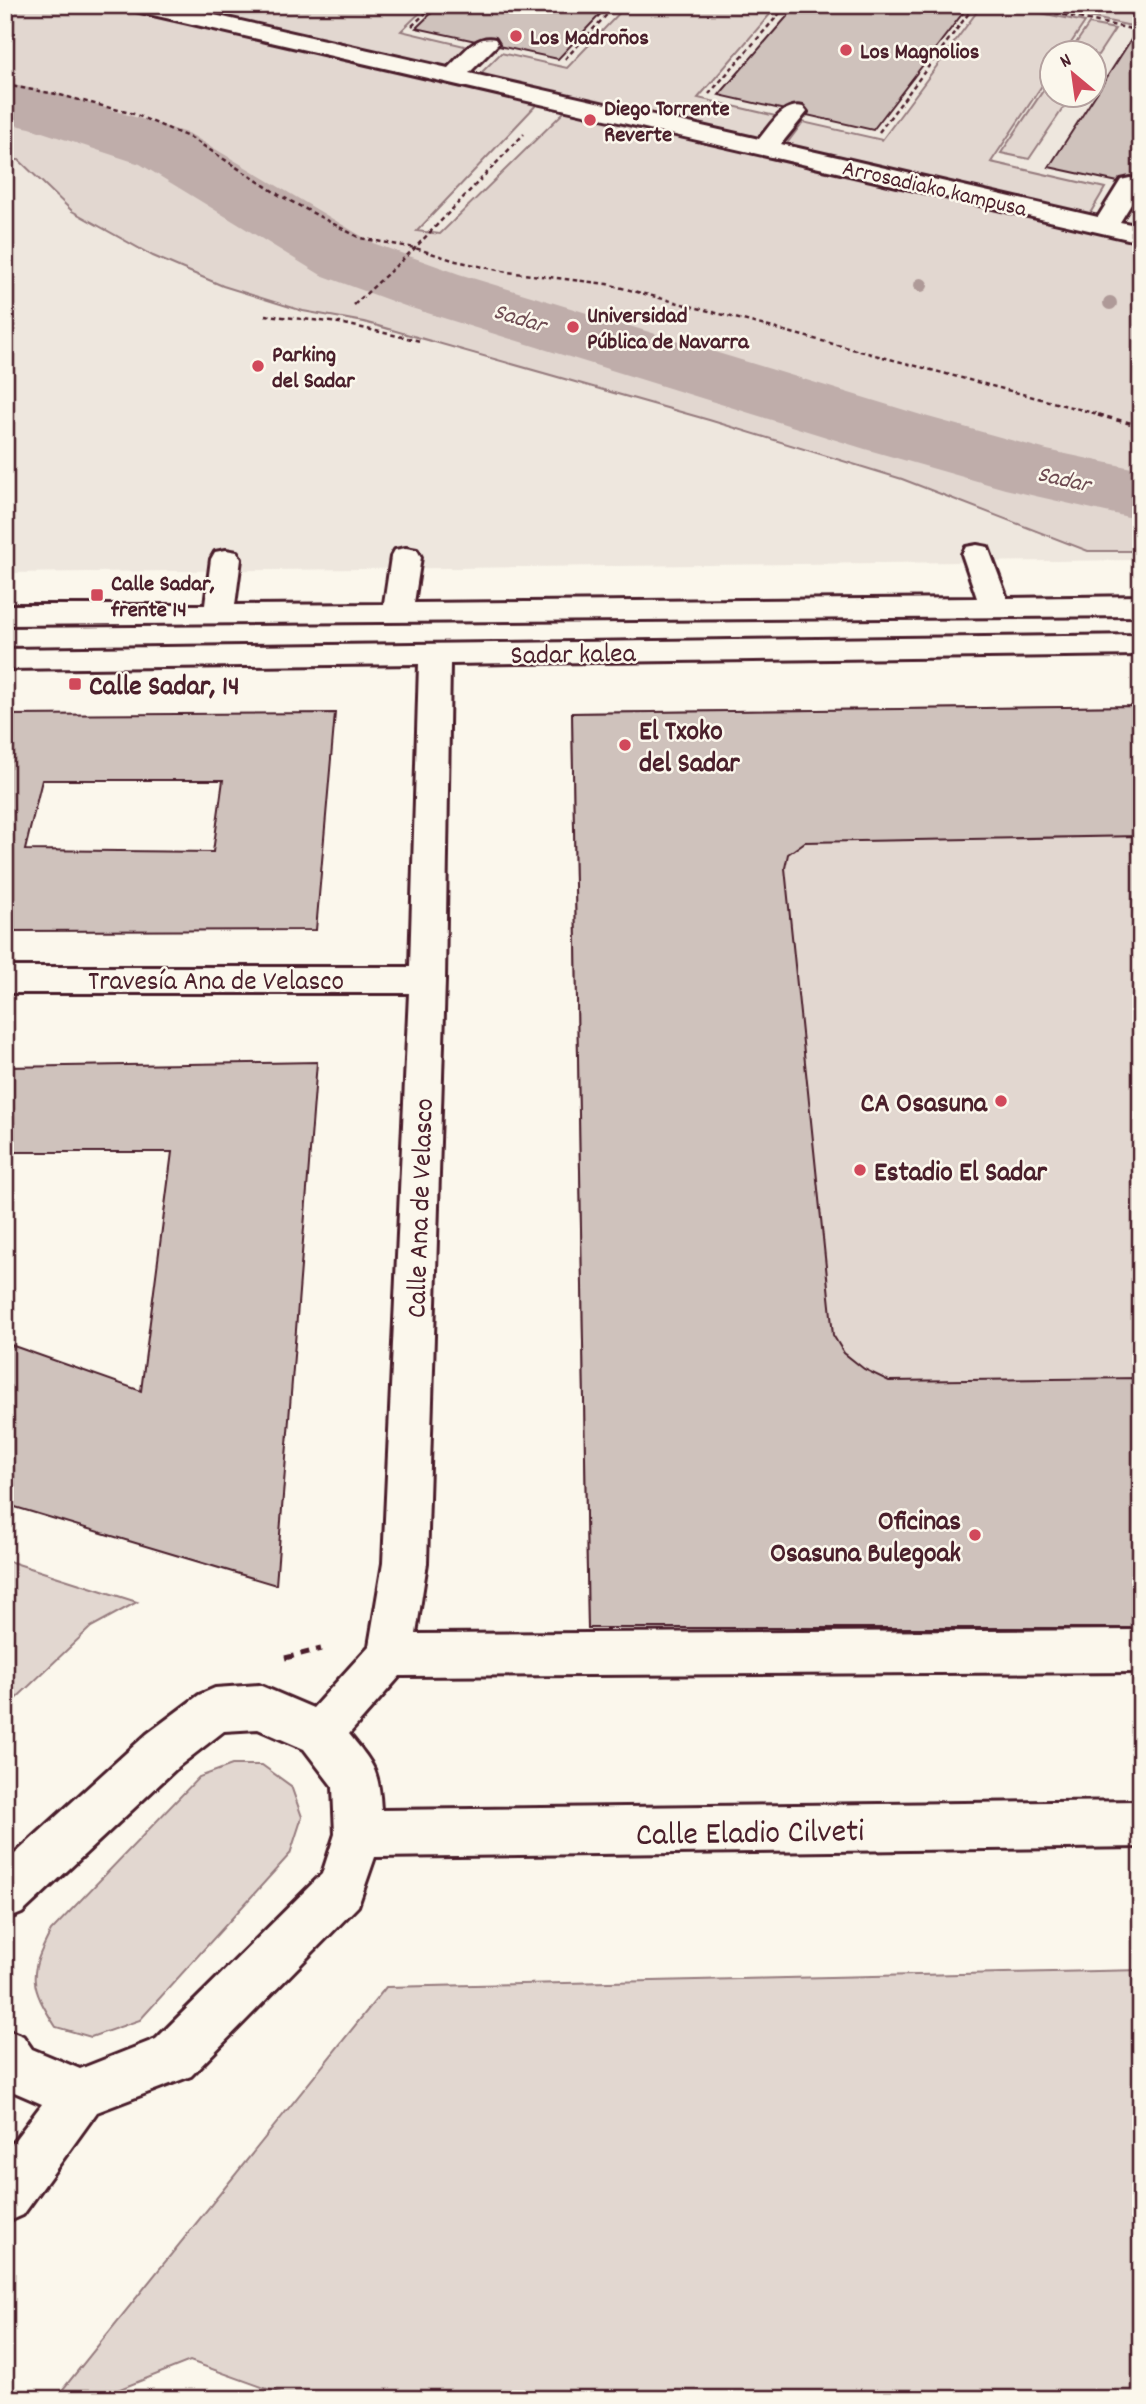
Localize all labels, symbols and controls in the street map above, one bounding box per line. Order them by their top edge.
place label: Los Madroños [530,23,649,56]
marker: Los Madroños [508,28,524,44]
place label: Los Magnolios [860,37,980,70]
north arrow [1038,38,1108,108]
marker: Los Magnolios [838,42,854,58]
text: N [1056,48,1077,76]
place label: Diego Torrente Reverte [604,94,730,153]
marker: Diego Torrente Reverte [582,112,598,128]
street label: Arrosadiako kampusa [839,153,1031,228]
water label: Sadar [489,296,553,345]
place label: Universidad Pública de Navarra [587,301,750,360]
marker: Universidad Pública de Navarra [565,319,581,335]
place label: Parking del Sadar [272,340,355,399]
marker: Parking del Sadar [250,358,266,374]
water label: Sadar [1034,458,1096,504]
place label: Calle Sadar, frente 14 [110,569,215,628]
marker: Calle Sadar, frente 14 [89,587,105,603]
street label: Sadar kalea [510,636,637,678]
place label: Calle Sadar, 14 [89,669,240,709]
marker: Calle Sadar, 14 [67,676,83,692]
place label: El Txoko del Sadar [639,714,740,786]
marker: El Txoko del Sadar [617,737,633,753]
street label: Travesía Ana de Velasco [88,964,344,1004]
place label: CA Osasuna [861,1086,988,1126]
marker: CA Osasuna [993,1093,1009,1109]
street label: Calle Ana de Velasco [399,1098,447,1319]
place label: Estadio El Sadar [874,1155,1048,1195]
marker: Estadio El Sadar [852,1162,868,1178]
place label: Oficinas Osasuna Bulegoak [770,1504,961,1576]
marker: Oficinas Osasuna Bulegoak [967,1527,983,1543]
street label: Calle Eladio Cilveti [636,1810,865,1861]

